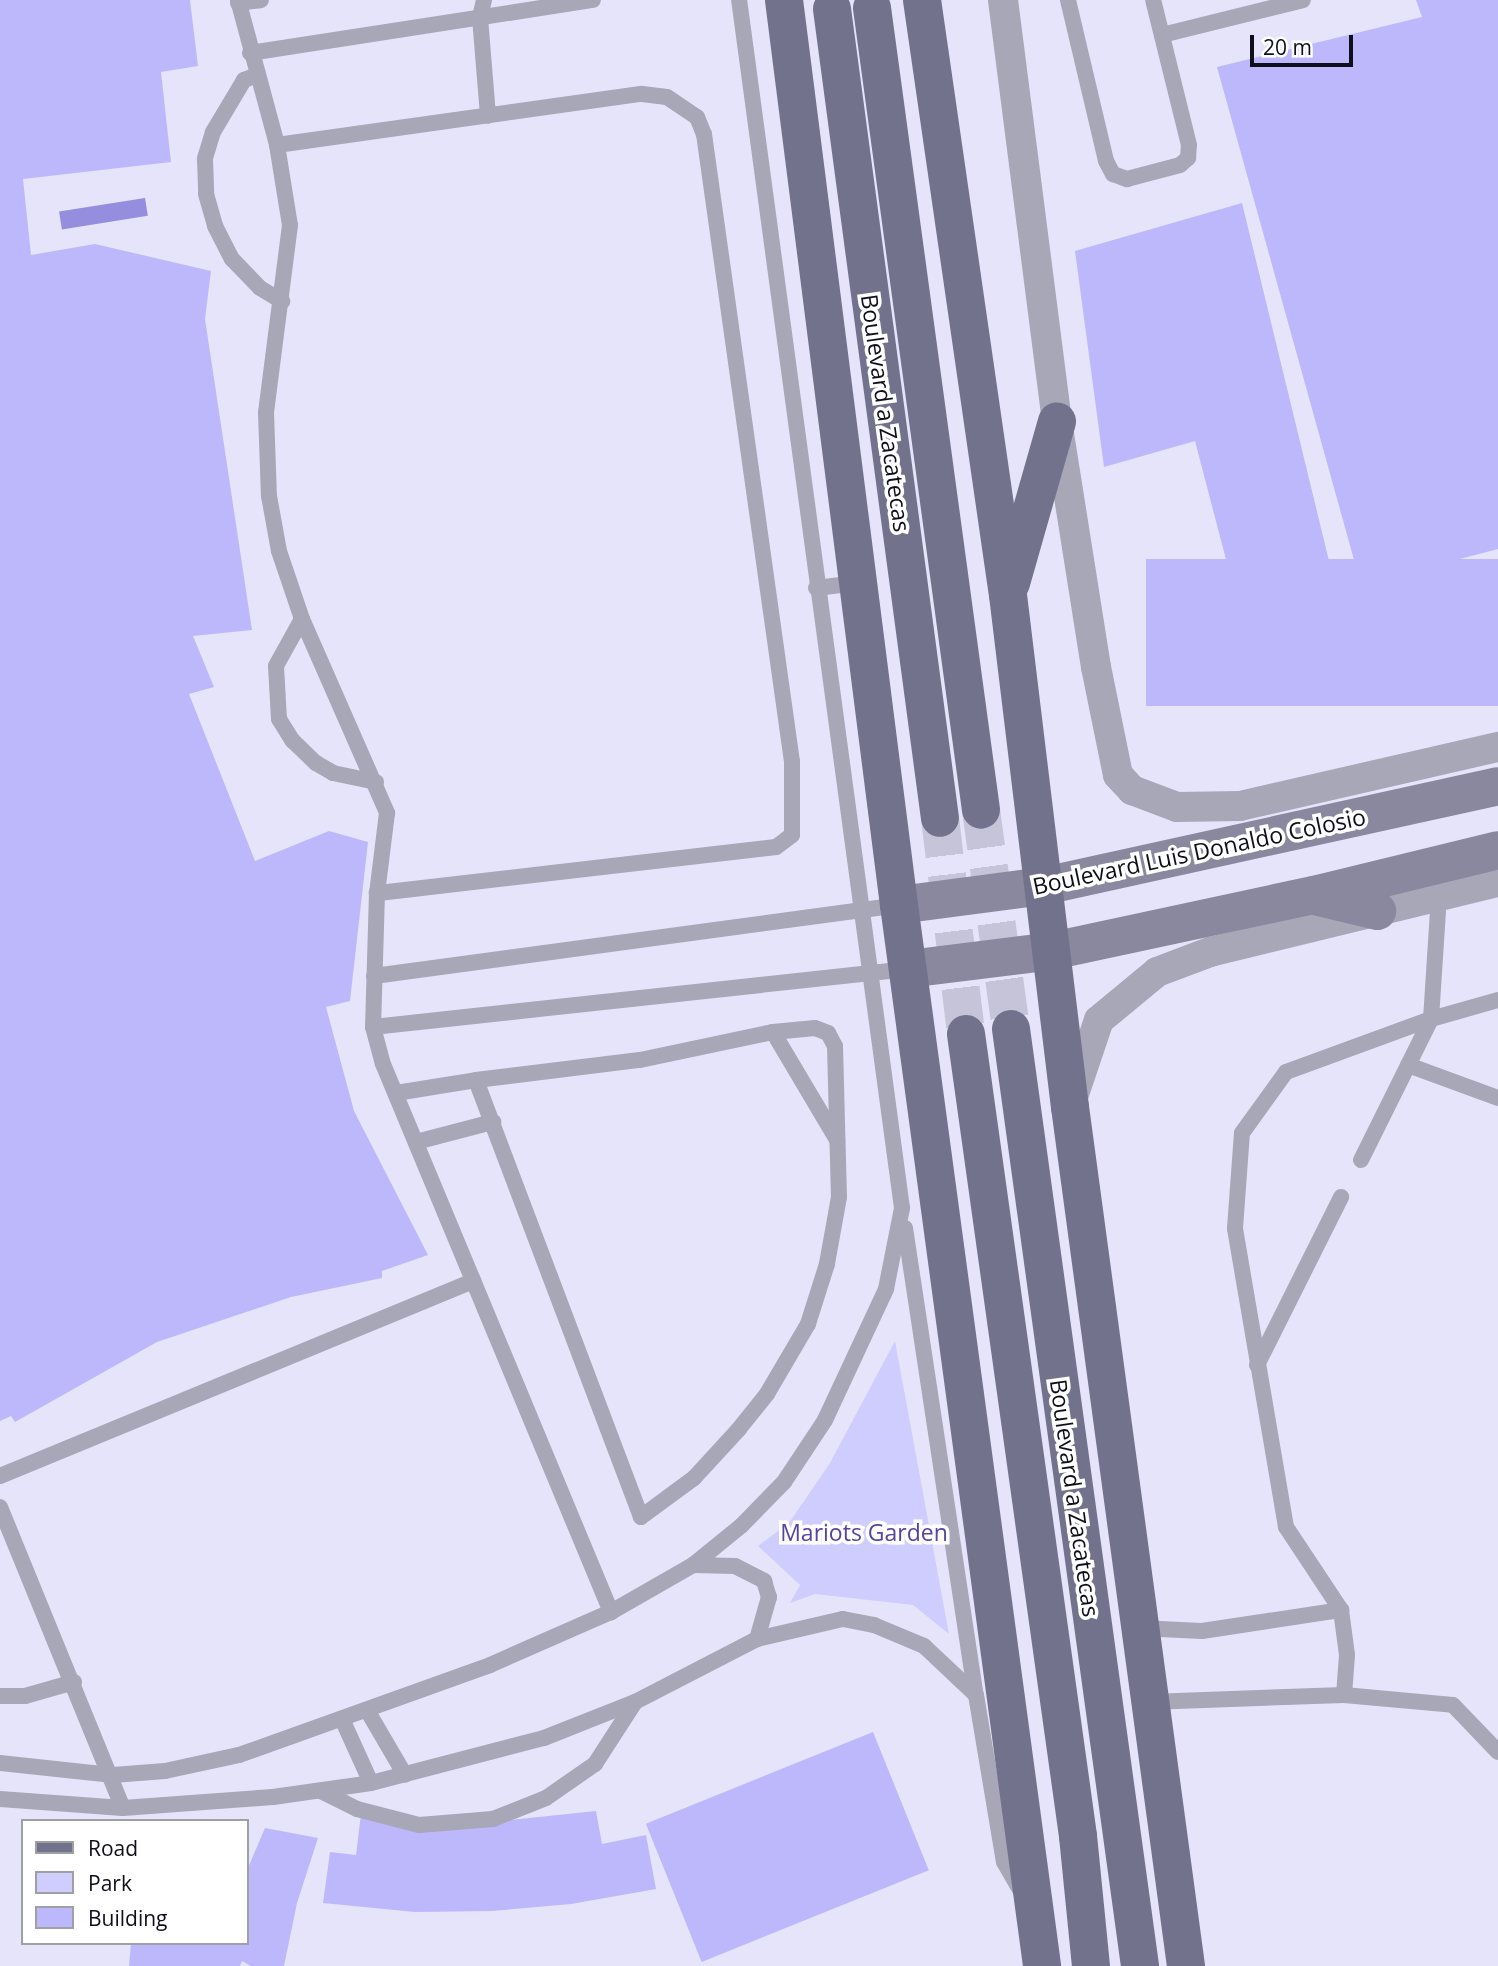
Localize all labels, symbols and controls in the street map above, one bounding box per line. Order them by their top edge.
scale bar [1253,21,1356,65]
text: 20 m [1263,33,1312,61]
street label: Boulevard a Zacatecas [856,292,916,534]
street label: Boulevard Luis Donaldo Colosio [1030,802,1368,900]
street label: Boulevard a Zacatecas [1045,1377,1105,1619]
park label: Mariots Garden [780,1518,948,1546]
legend [21,1819,248,1945]
text: Road [88,1834,138,1862]
text: Park [88,1869,132,1897]
text: Building [88,1904,167,1932]

